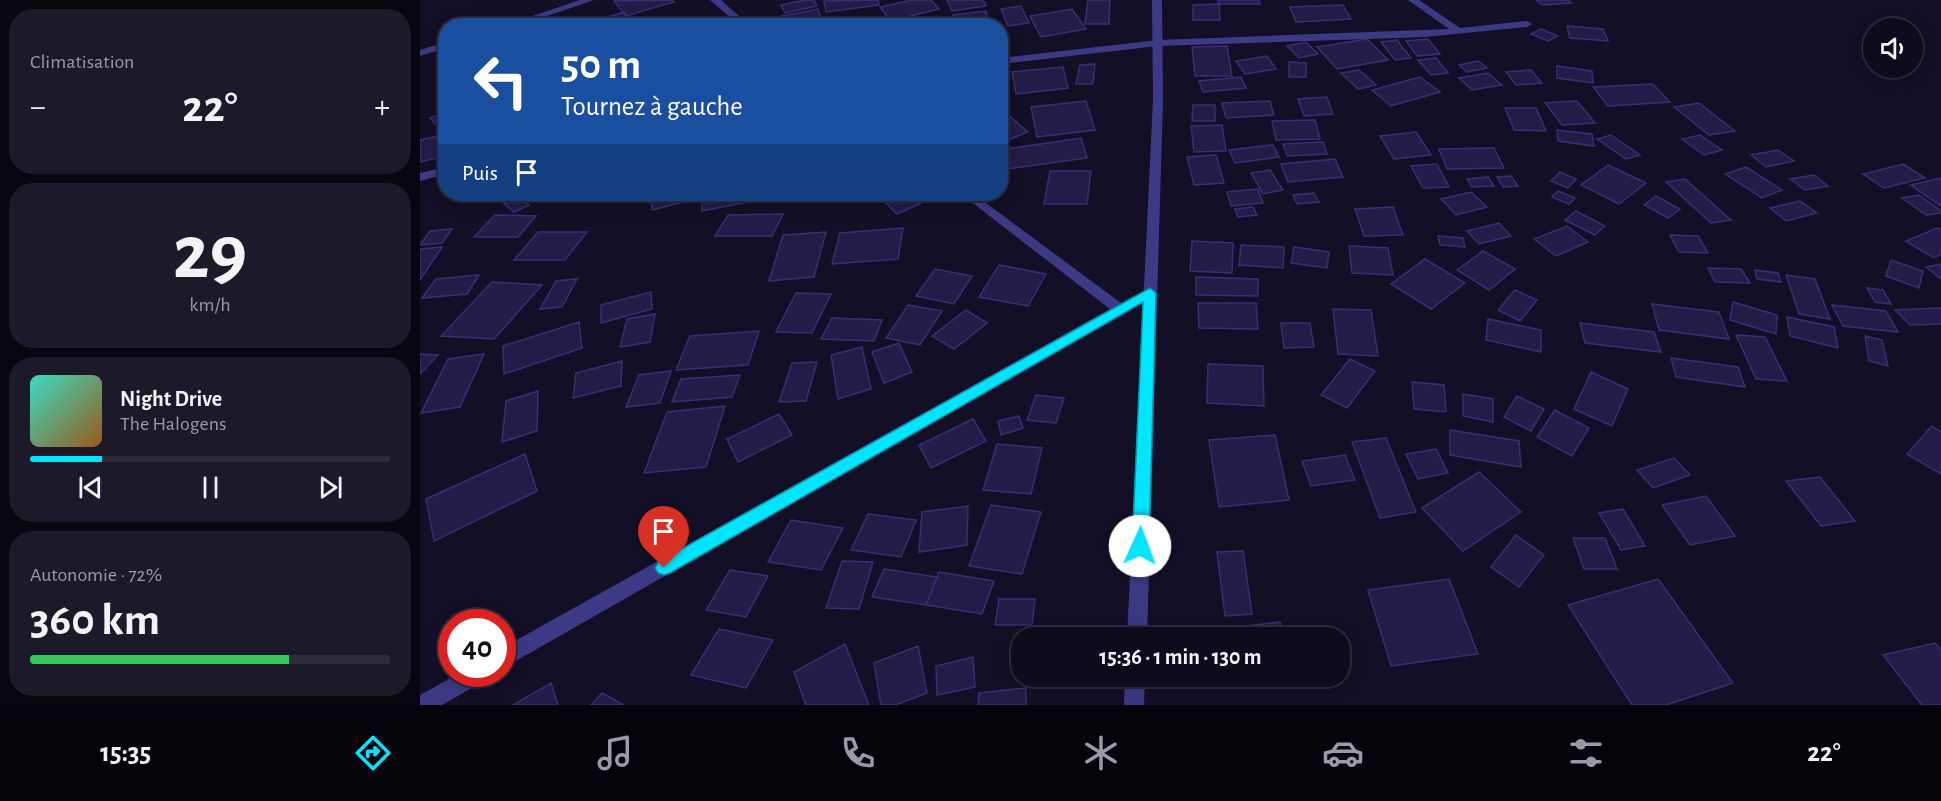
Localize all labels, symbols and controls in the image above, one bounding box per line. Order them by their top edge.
map controls [1863,18,1923,78]
button: sound [1863,18,1923,78]
icon: left [462,42,540,120]
text: 50 m [561,44,641,86]
text: Climatisation [30,52,134,72]
text: 22° [182,85,238,130]
text: − [30,91,46,124]
text: + [374,91,390,124]
text: Tournez à gauche [561,93,743,120]
icon: arrive [510,156,543,189]
text: Puis [462,162,498,184]
text: 29 [173,215,247,293]
text: km/h [189,295,231,315]
text: Night Drive [120,388,222,410]
text: The Halogens [120,414,226,434]
icon: previous [74,471,107,504]
icon: pause [194,471,227,504]
icon: next [314,471,347,504]
pin [638,506,689,568]
position arrow [1108,514,1172,578]
icon: arrive [647,515,680,548]
text: Autonomie · 72% [30,565,162,585]
text: 360 km [30,598,160,643]
speed limit sign: 40 [438,609,516,687]
text: 15:36 · 1 min · 130 m [1099,646,1262,668]
icon: directions [352,732,394,774]
icon: music [594,732,636,774]
icon: phone [837,732,879,774]
icon: climate [1080,732,1122,774]
icon: car [1322,732,1364,774]
icon: filters [1565,732,1607,774]
text: 15:35 [100,739,151,766]
text: 22° [1807,739,1841,766]

